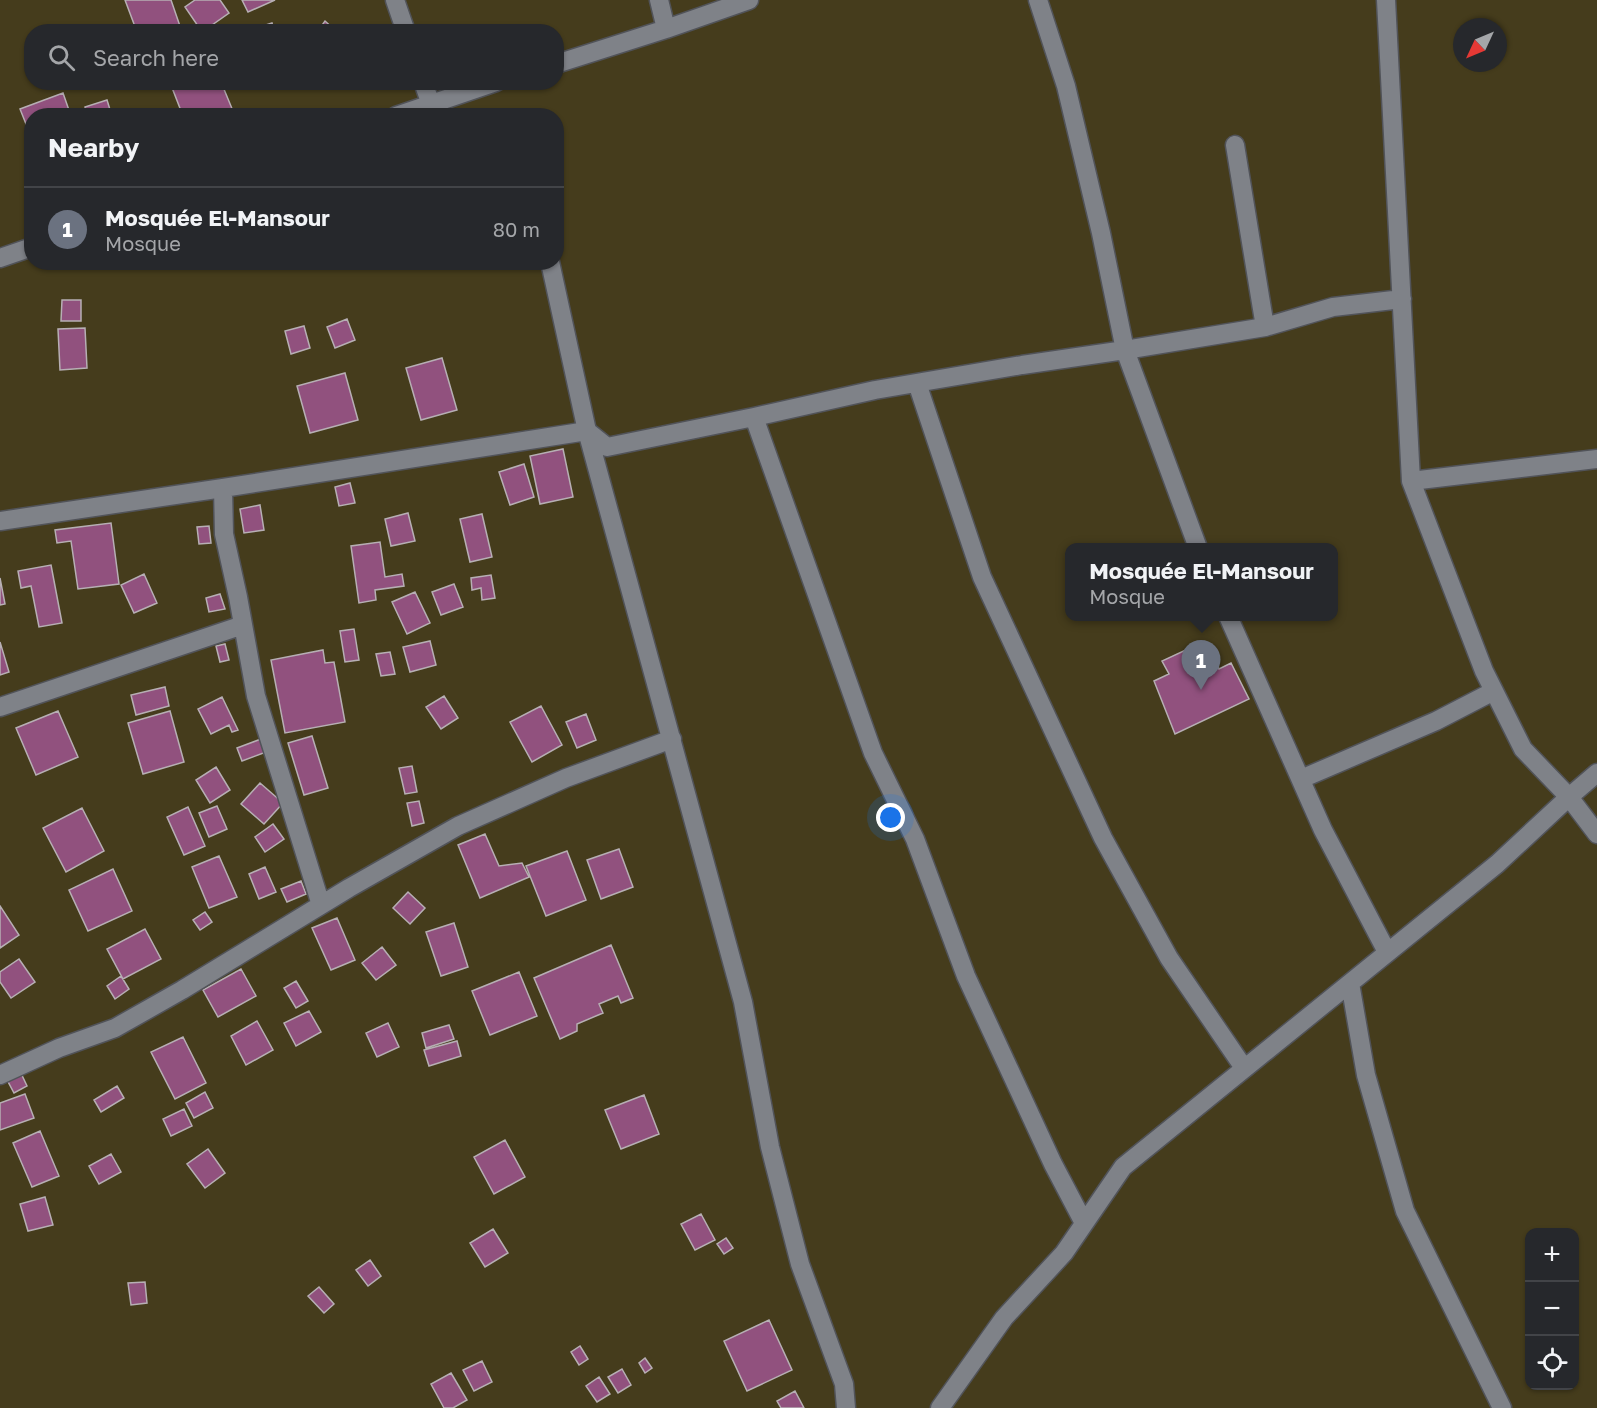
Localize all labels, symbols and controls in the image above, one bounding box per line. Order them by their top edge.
north arrow [1453,18,1507,72]
search box [24,24,564,90]
icon: search [45,41,78,74]
text: Search here [93,44,219,71]
text: Nearby [48,132,139,163]
text: Mosquée El-Mansour [105,204,330,231]
text: 1 [62,217,73,241]
text: 80 m [493,217,540,241]
text: Mosque [105,231,181,255]
popup [1065,543,1338,621]
text: Mosquée El-Mansour [1089,557,1314,584]
text: Mosque [1089,584,1165,608]
pin: 1 [1182,640,1220,690]
your location [876,803,905,832]
map controls [1525,1228,1579,1390]
button: + [1525,1228,1579,1282]
button: − [1525,1282,1579,1336]
button: locate [1525,1336,1579,1390]

